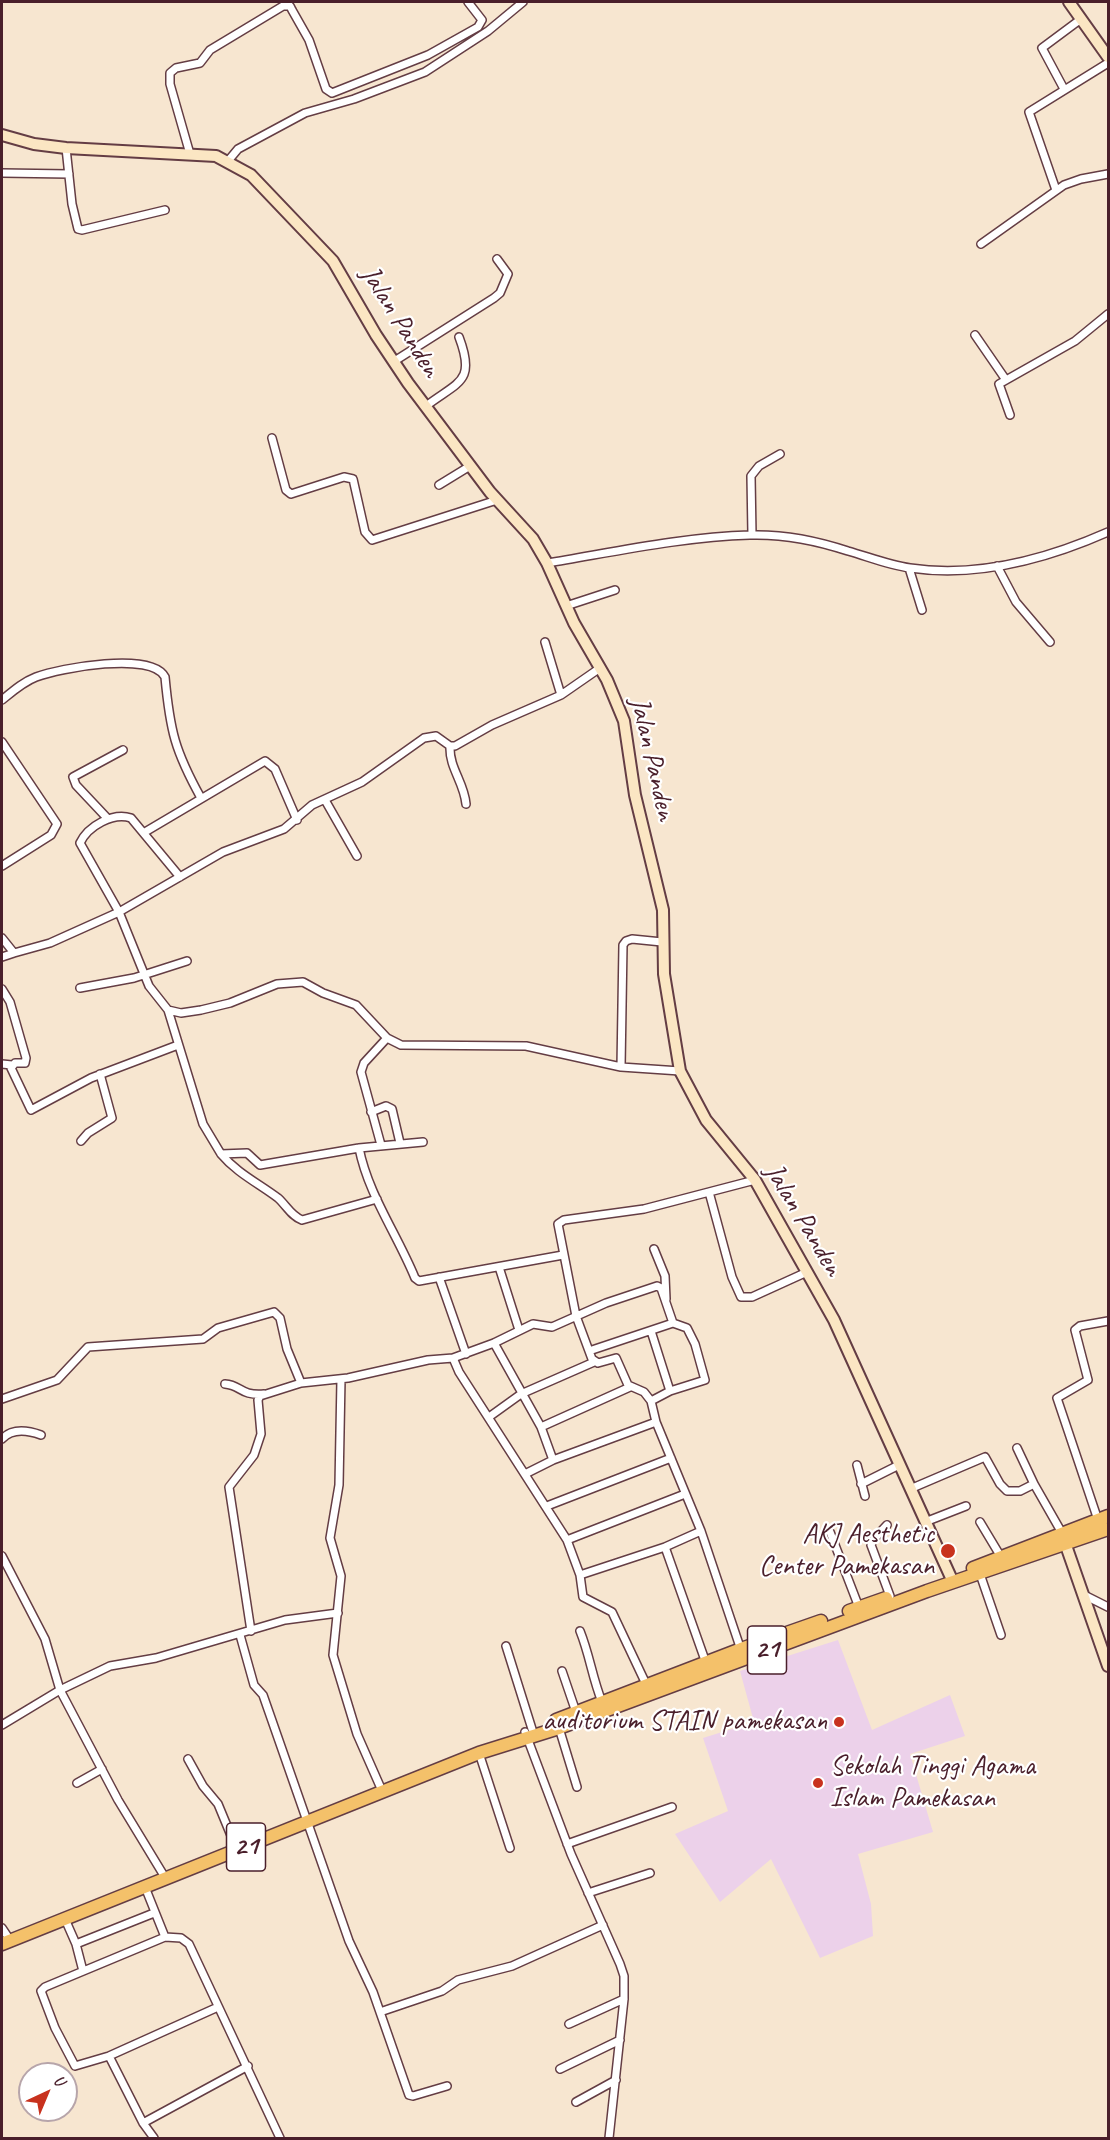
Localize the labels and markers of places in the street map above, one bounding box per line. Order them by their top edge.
place label: AKJ Aesthetic Center Pamekasan [759,1518,934,1584]
marker: AKJ Aesthetic Center Pamekasan [939,1542,957,1560]
place label: auditorium STAIN pamekasan [543,1705,827,1739]
marker: auditorium STAIN pamekasan [832,1715,846,1729]
place label: Sekolah Tinggi Agama Islam Pamekasan [830,1750,1035,1816]
marker: Sekolah Tinggi Agama Islam Pamekasan [811,1776,825,1790]

